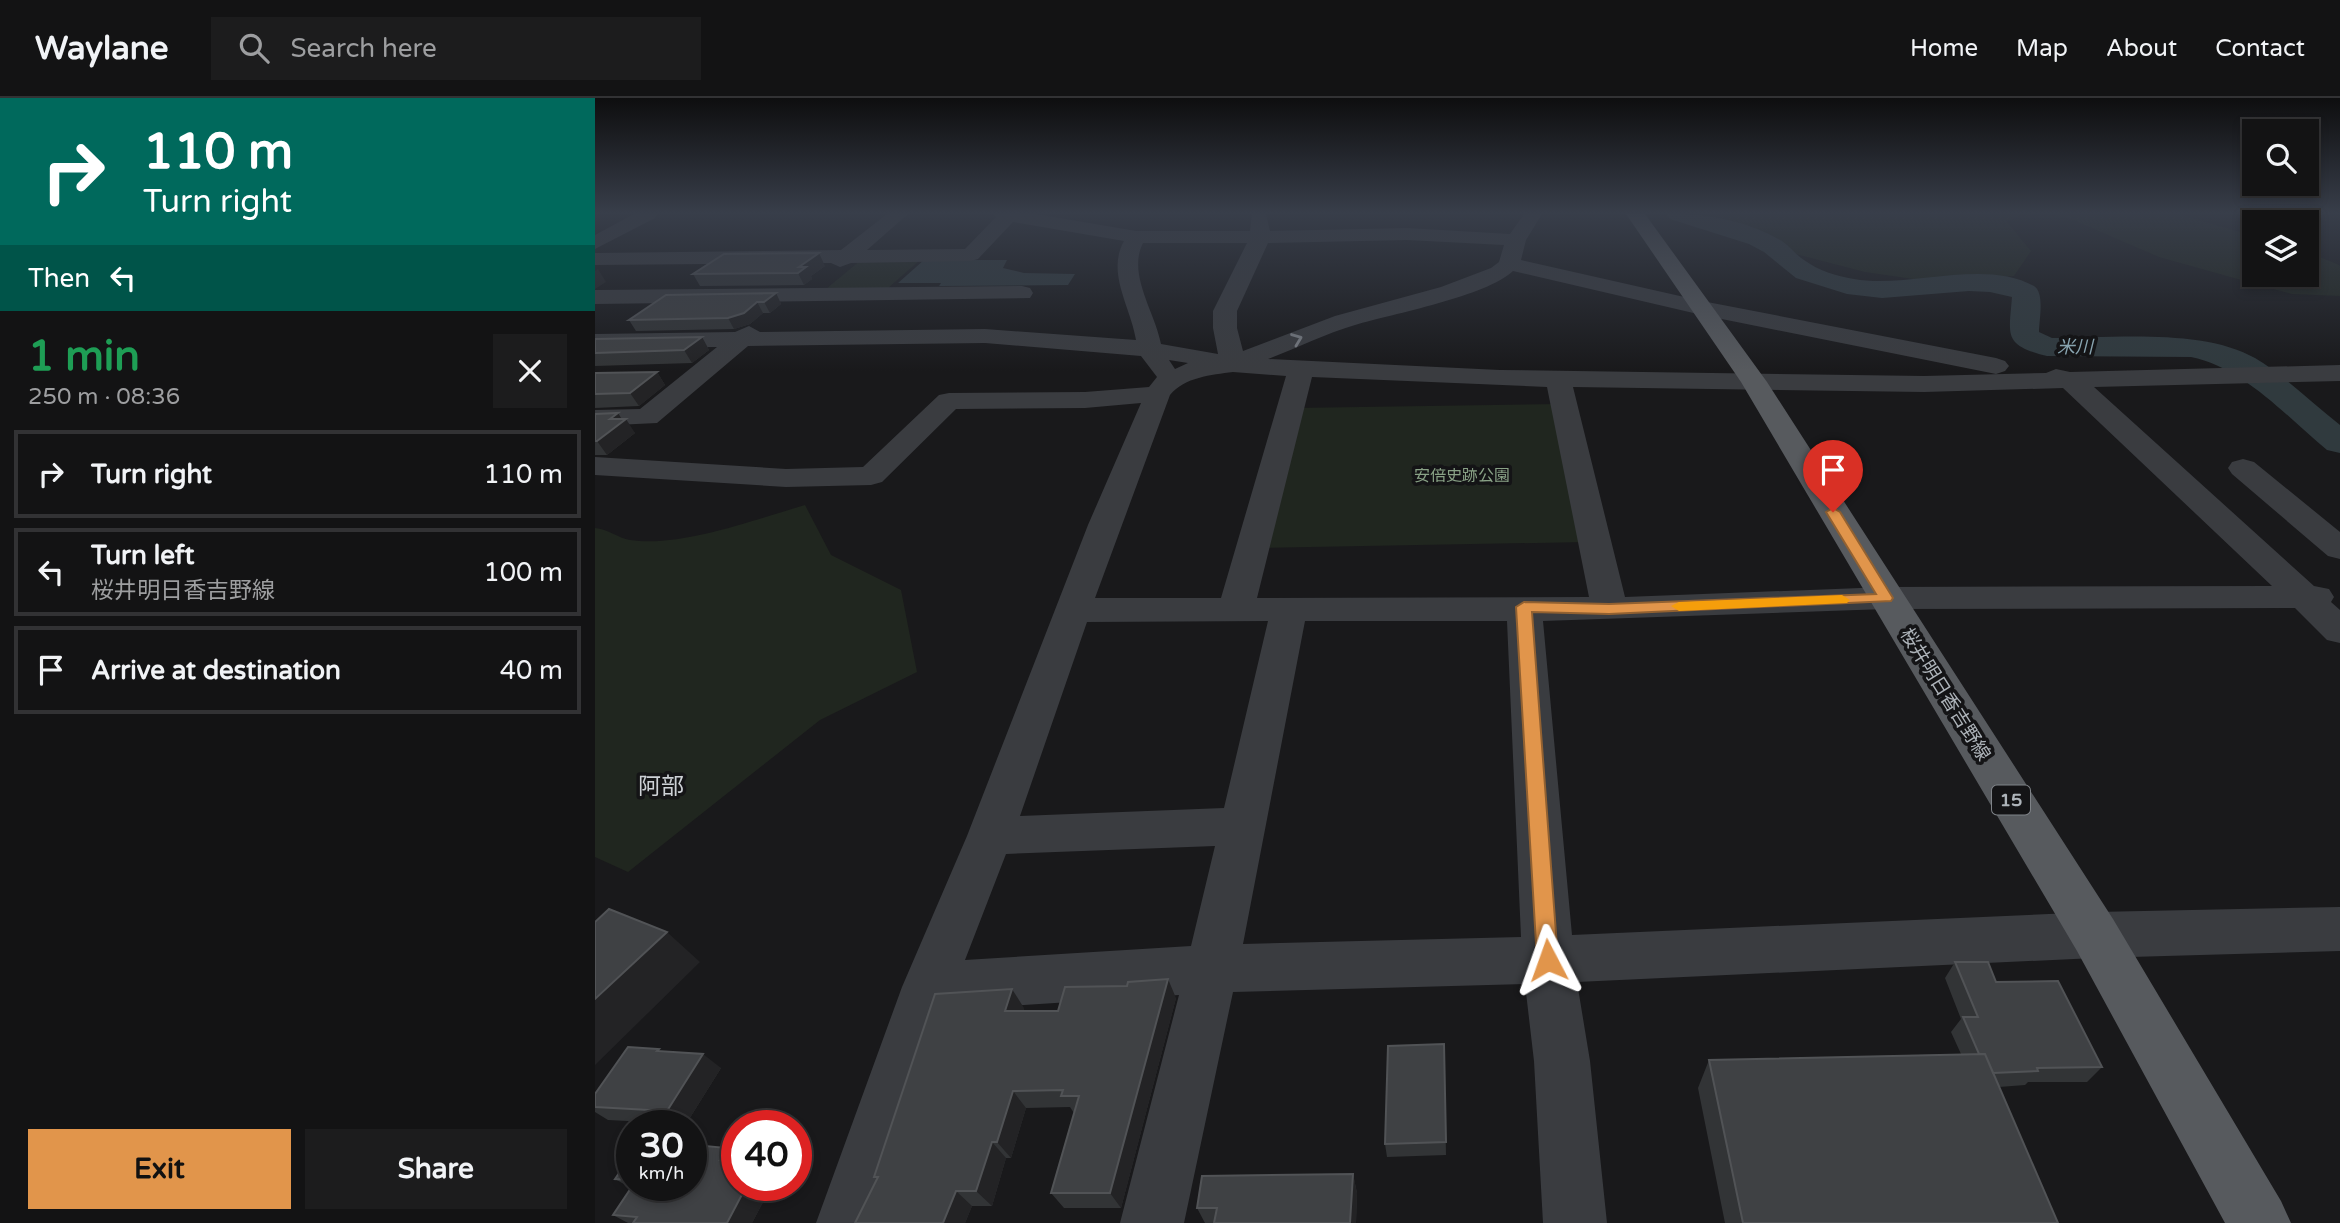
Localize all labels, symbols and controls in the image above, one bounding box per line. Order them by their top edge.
search box [211,17,701,80]
text: Waylane [35,29,169,68]
icon: search [235,29,273,67]
text: Search here [291,33,437,64]
text: Home [1910,34,1978,63]
text: Map [2016,34,2068,63]
text: About [2106,34,2177,63]
text: Contact [2215,34,2305,63]
map controls [2242,119,2319,287]
button: search [2242,119,2319,196]
text: 110 m [143,123,293,182]
icon: right [28,126,119,217]
text: Turn right [143,183,292,221]
button: layers [2242,210,2319,287]
icon: left [104,259,142,297]
text: Then [28,263,90,294]
text: 1 min [28,331,140,382]
one-way arrow [1290,333,1302,347]
button: close [493,334,567,408]
water label: 米川 [2057,336,2095,358]
text: 250 m · 08:36 [28,383,180,411]
pin [1803,440,1863,512]
icon: arrive [1814,451,1852,489]
icon: right [32,455,70,493]
text: Turn right [91,459,212,490]
text: 110 m [483,459,563,490]
park label: 安倍史跡公園 [1414,466,1510,486]
text: Turn left [91,540,194,571]
icon: left [32,553,70,591]
text: 100 m [483,557,563,588]
text: 桜井明日香吉野線 [91,577,275,605]
street label: 桜井明日香吉野線 [1896,624,1995,765]
icon: arrive [32,651,70,689]
text: Arrive at destination [91,655,341,686]
text: 40 m [500,655,563,686]
district label: 阿部 [638,773,684,801]
road number: 15 [1992,786,2030,814]
position arrow [1511,923,1585,997]
speed limit sign: 40 [721,1110,812,1201]
text: 30 [640,1125,683,1167]
button: Exit [28,1129,291,1209]
button: Share [305,1129,567,1209]
text: km/h [639,1162,684,1184]

